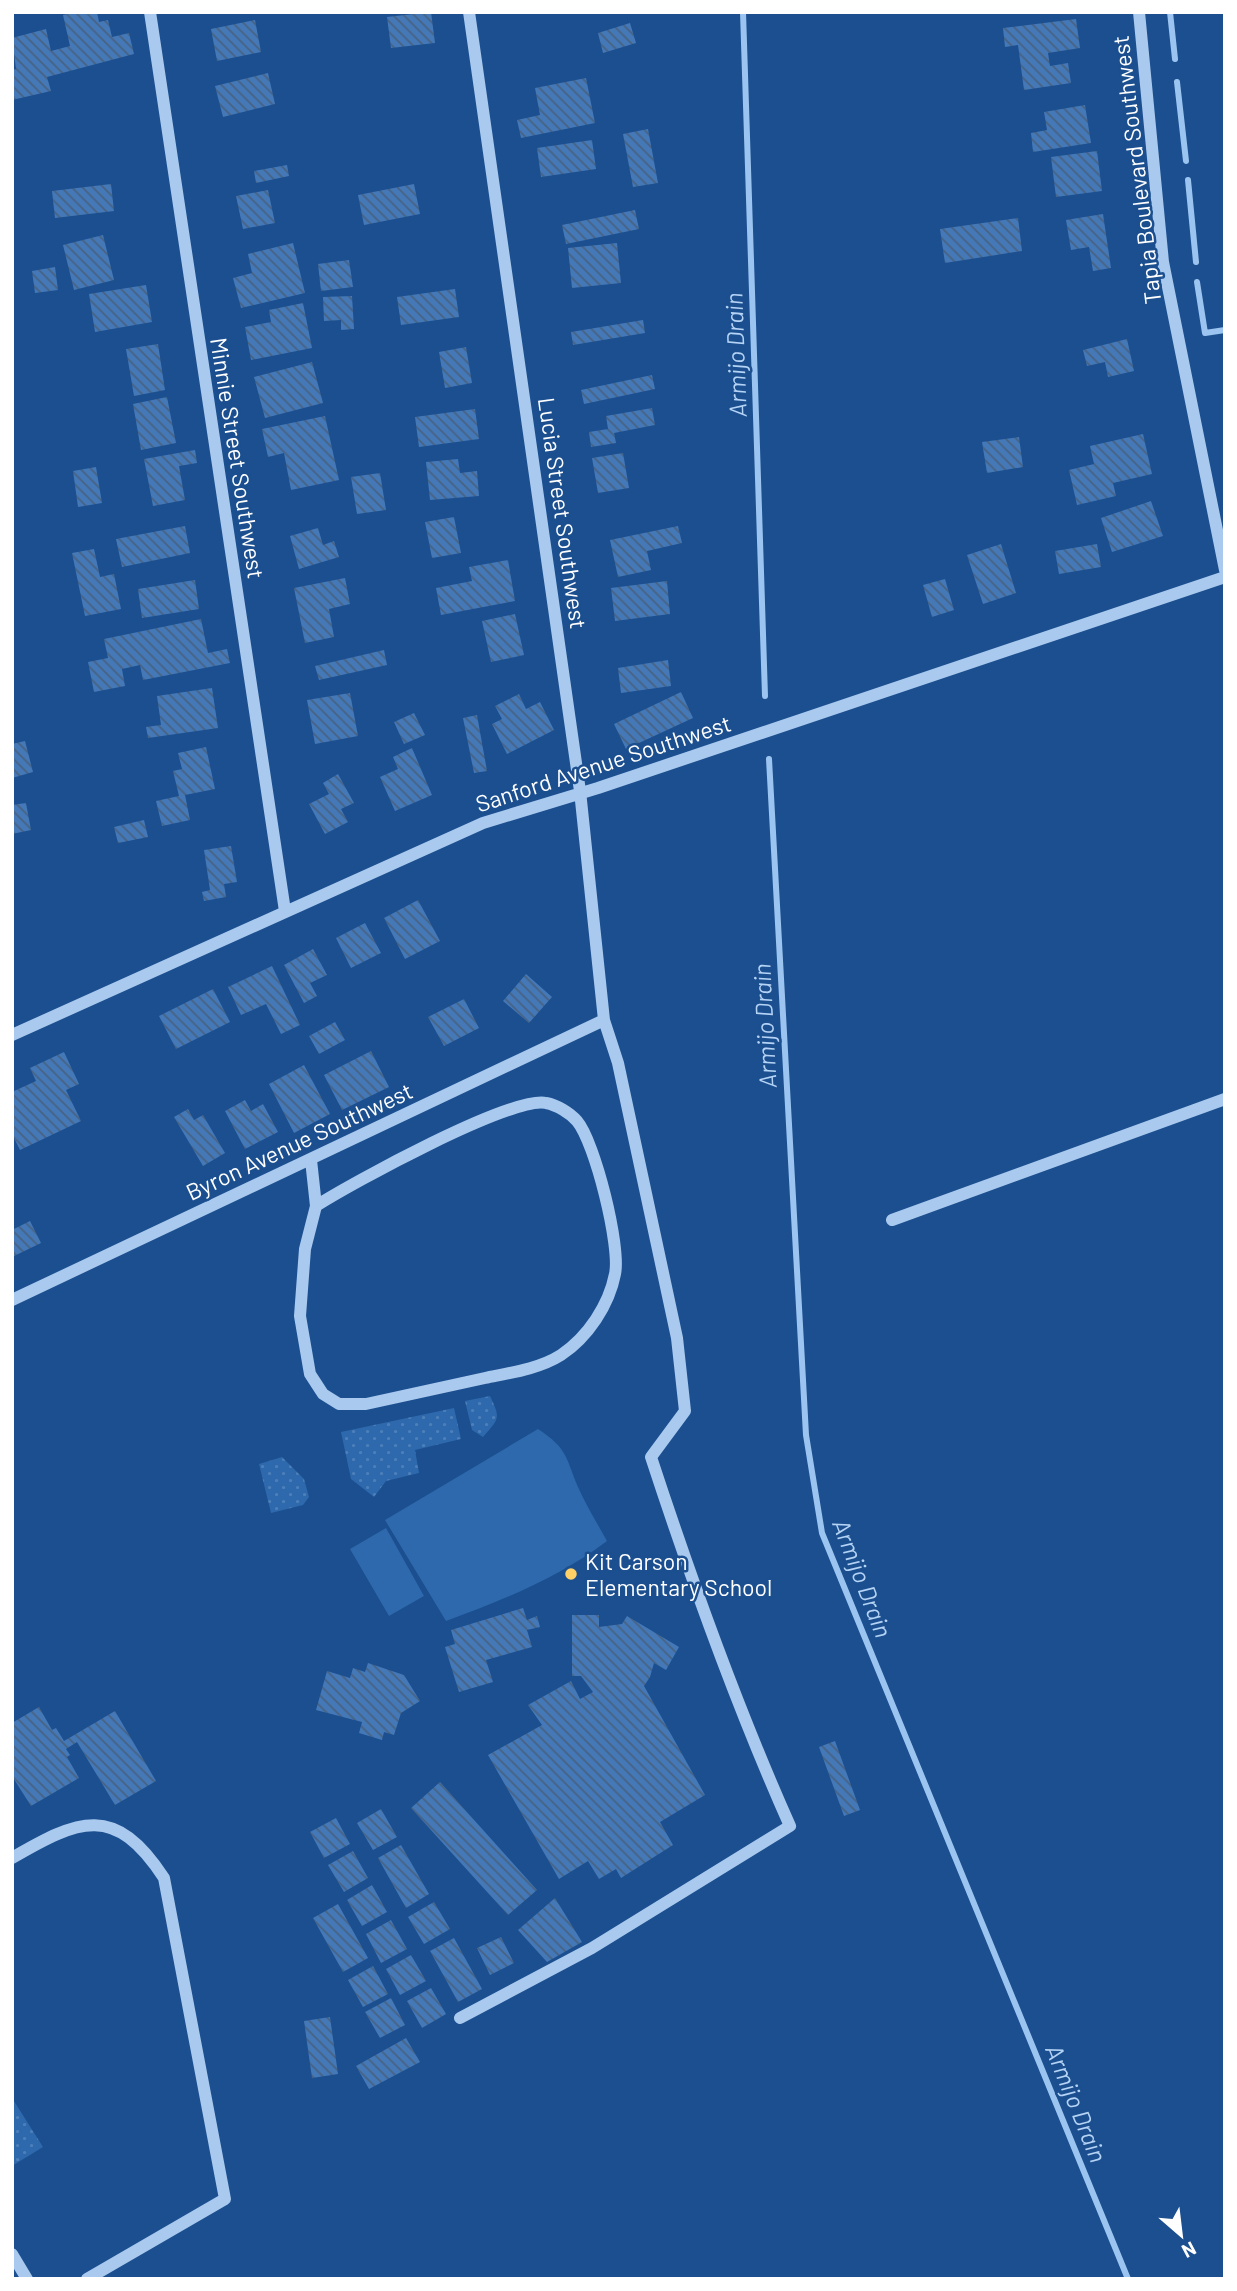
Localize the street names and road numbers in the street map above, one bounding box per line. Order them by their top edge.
street label: Tapia Boulevard Southwest [1106,34,1166,306]
street label: Minnie Street Southwest [205,335,271,581]
street label: Lucia Street Southwest [533,395,593,631]
street label: Sanford Avenue Southwest [472,708,734,818]
street label: Byron Avenue Southwest [181,1076,417,1206]

